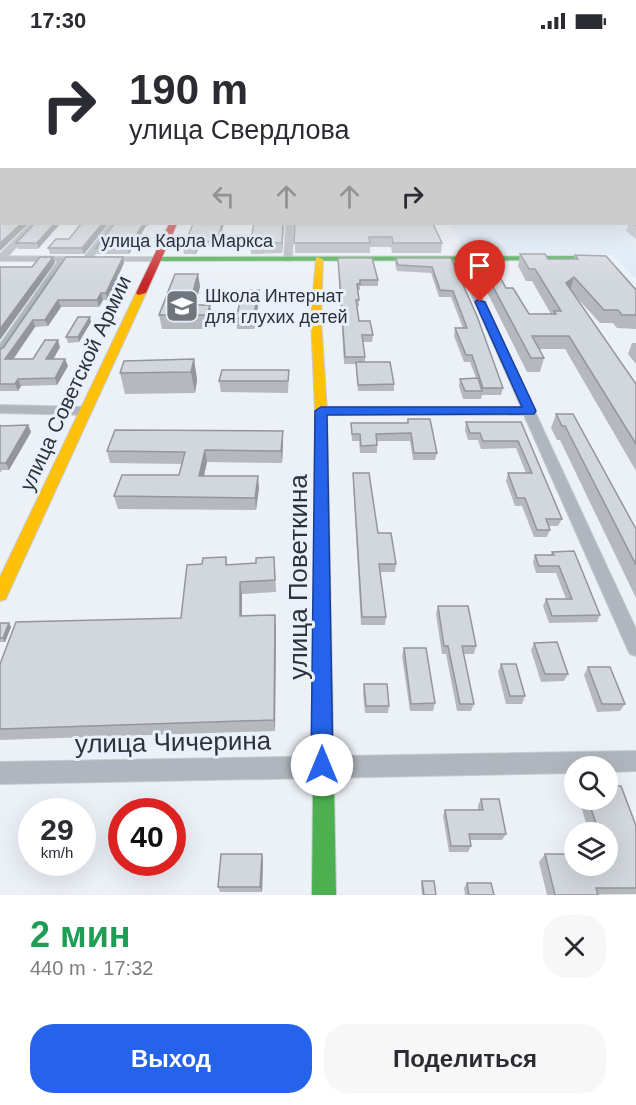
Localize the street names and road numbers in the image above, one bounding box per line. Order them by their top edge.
street label: улица Карла Маркса [101,231,274,251]
street label: улица Советской Армии [15,272,135,494]
street label: улица Поветкина [283,474,313,680]
street label: улица Чичерина [75,725,272,759]

